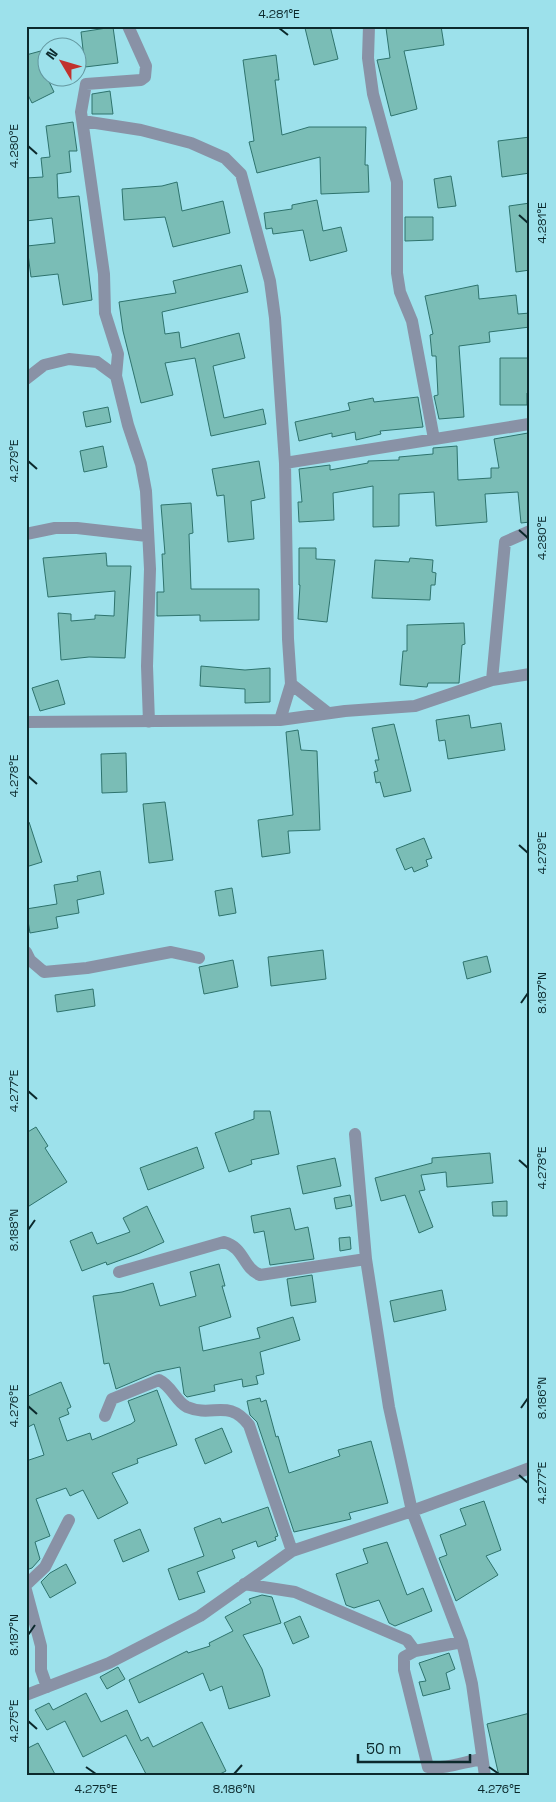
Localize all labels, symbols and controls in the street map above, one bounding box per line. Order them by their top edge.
text: 4.281°E [258,6,300,22]
north arrow [38,38,88,88]
text: N [42,45,62,63]
text: 4.280°E [6,124,22,168]
text: 4.281°E [534,202,550,244]
text: 4.279°E [6,439,22,483]
text: 4.280°E [534,516,550,560]
text: 4.278°E [6,754,22,798]
text: 4.279°E [534,831,550,875]
text: 8.187°N [534,972,550,1014]
text: 4.277°E [6,1069,22,1112]
text: 4.278°E [534,1146,550,1190]
text: 8.188°N [6,1209,22,1251]
text: 8.186°N [534,1377,550,1419]
text: 4.276°E [6,1384,22,1428]
text: 4.277°E [534,1461,550,1504]
text: 8.187°N [6,1614,22,1656]
text: 4.275°E [6,1699,22,1742]
scale bar [358,1732,471,1764]
text: 50 m [366,1739,401,1758]
text: 4.275°E [75,1781,118,1797]
text: 8.186°N [213,1781,255,1797]
text: 4.276°E [477,1781,521,1797]

